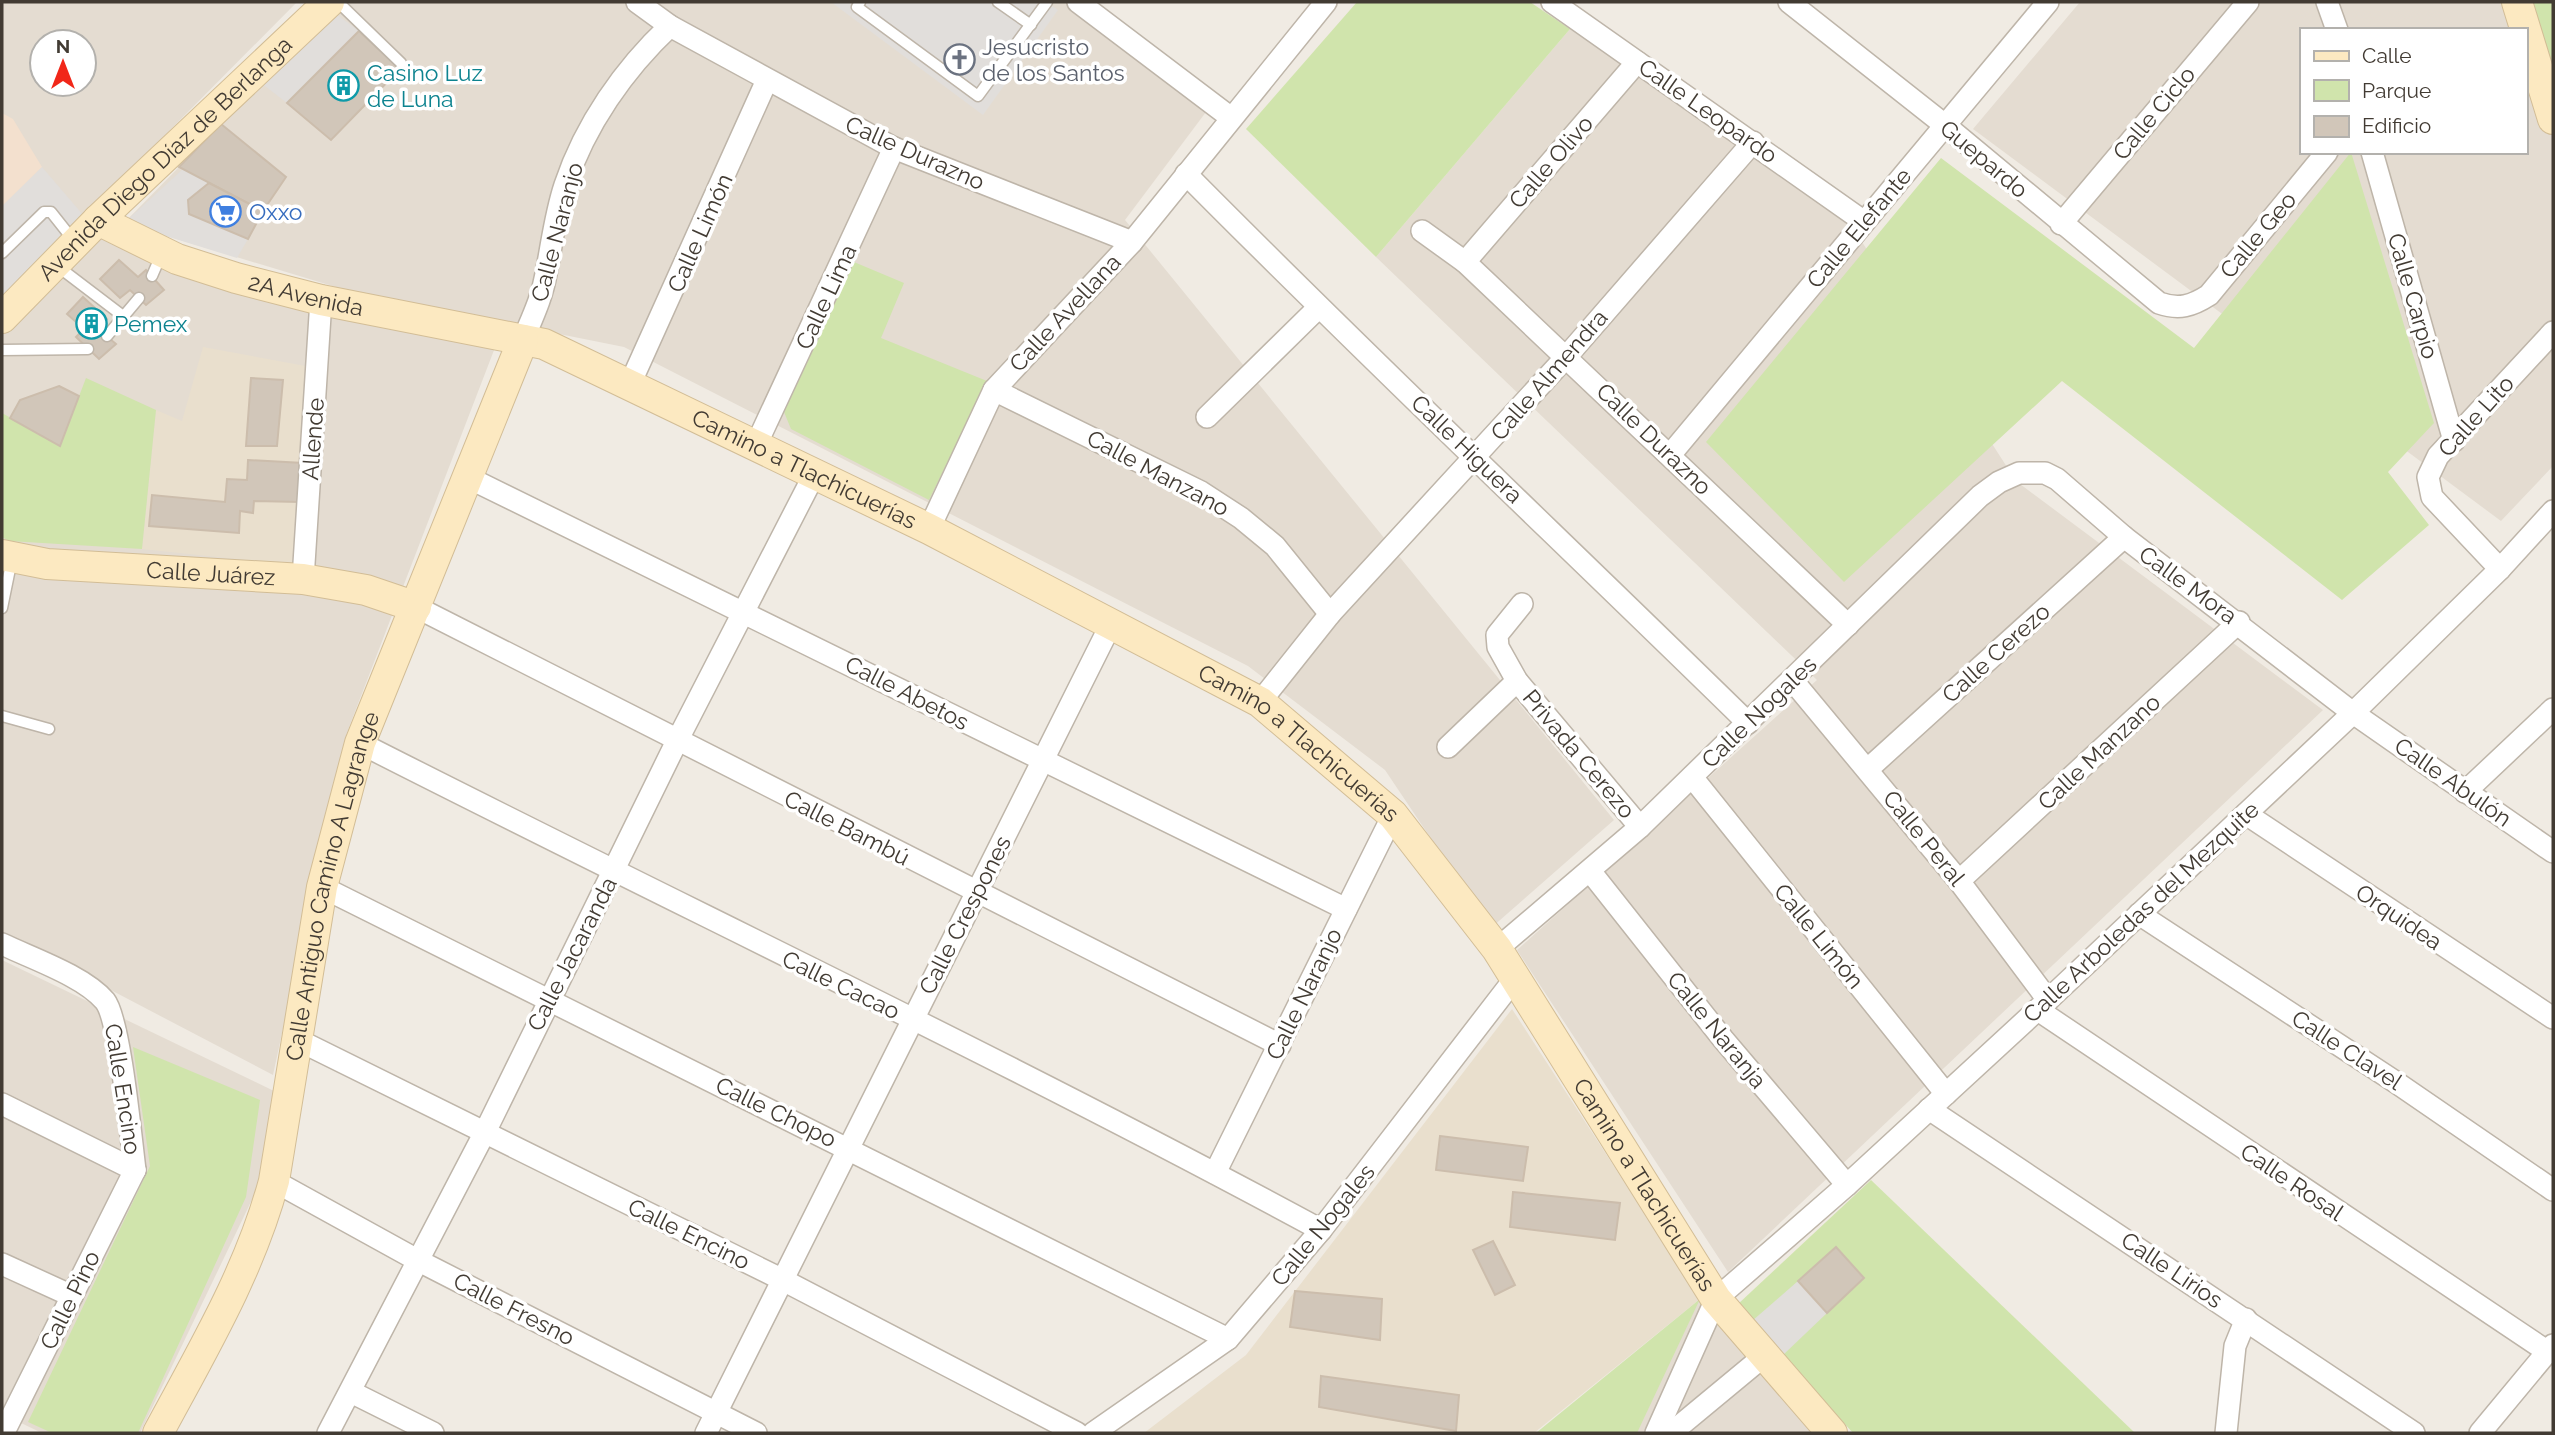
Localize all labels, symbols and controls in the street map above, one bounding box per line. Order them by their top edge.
north arrow [28,28,98,98]
legend [2300,28,2527,154]
street label: Avenida Diego Díaz de Berlanga [32,30,297,286]
place label: Jesucristo de los Santos [982,33,1125,86]
text: N [56,35,70,57]
church icon: Jesucristo de los Santos [942,43,976,77]
text: Calle [2362,43,2412,68]
street label: Calle Leopardo [1634,53,1783,168]
place label: Casino Luz de Luna [367,59,483,112]
street label: Calle Ciclo [2107,61,2200,165]
building icon: Casino Luz de Luna [327,69,361,103]
text: Parque [2362,78,2431,103]
street label: Calle Durazno [842,110,989,195]
street label: Calle Olivo [1503,110,1598,214]
text: Edificio [2362,113,2431,138]
street label: Guepardo [1935,114,2034,203]
street label: Calle Naranjo [525,159,588,305]
street label: Calle Elefante [1801,162,1917,293]
street label: Calle Limón [661,169,738,296]
street label: Calle Geo [2214,186,2301,283]
supermarket icon: Oxxo [209,195,243,229]
place label: Oxxo [249,198,302,225]
street label: Calle Carpio [2383,230,2444,362]
street label: Calle Lima [790,240,862,353]
street label: Calle Avellana [1003,248,1126,377]
street label: 2A Avenida [246,268,366,321]
street label: Calle Almendra [1485,304,1613,445]
building icon: Pemex [74,307,108,341]
place label: Pemex [114,310,188,337]
street label: Calle Lito [2432,370,2519,462]
street label: Calle Durazno [1591,377,1717,500]
street label: Calle Higuera [1406,389,1529,508]
street label: Allende [296,397,329,481]
street label: Camino a Tlachicuerías [688,403,921,534]
street label: Calle Manzano [1083,424,1234,521]
street label: Calle Mora [2134,540,2243,629]
street label: Calle Juárez [146,556,276,590]
street label: Calle Cerezo [1936,597,2055,708]
street label: Calle Abetos [841,650,973,735]
street label: Calle Nogales [1696,650,1822,773]
street label: Camino a Tlachicuerías [1194,658,1405,827]
street label: Privada Cerezo [1518,684,1641,824]
street label: Calle Manzano [2032,688,2165,815]
street label: Calle Antiguo Camino A Lagrange [280,707,384,1063]
street label: Calle Abulón [2390,731,2517,832]
street label: Calle Bambú [780,784,914,871]
street label: Calle Peral [1878,785,1971,891]
street label: Calle Arboledas del Mezquite [2017,795,2264,1028]
street label: Calle Crespones [913,831,1016,999]
street label: Calle Jacaranda [521,872,622,1035]
street label: Calle Limón [1769,878,1870,993]
street label: Orquidea [2351,878,2448,955]
street label: Calle Naranjo [1260,924,1347,1064]
street label: Calle Cacao [778,945,904,1025]
street label: Calle Naranja [1662,966,1773,1093]
street label: Calle Clavel [2287,1004,2408,1096]
street label: Calle Encino [100,1022,147,1156]
street label: Calle Chopo [711,1071,841,1152]
street label: Camino a Tlachicuerías [1568,1073,1722,1296]
street label: Calle Rosal [2236,1137,2350,1226]
street label: Calle Nogales [1265,1158,1380,1291]
street label: Calle Encino [624,1192,755,1275]
street label: Calle Lirios [2116,1226,2228,1313]
street label: Calle Pino [34,1246,105,1354]
street label: Calle Fresno [449,1267,579,1351]

